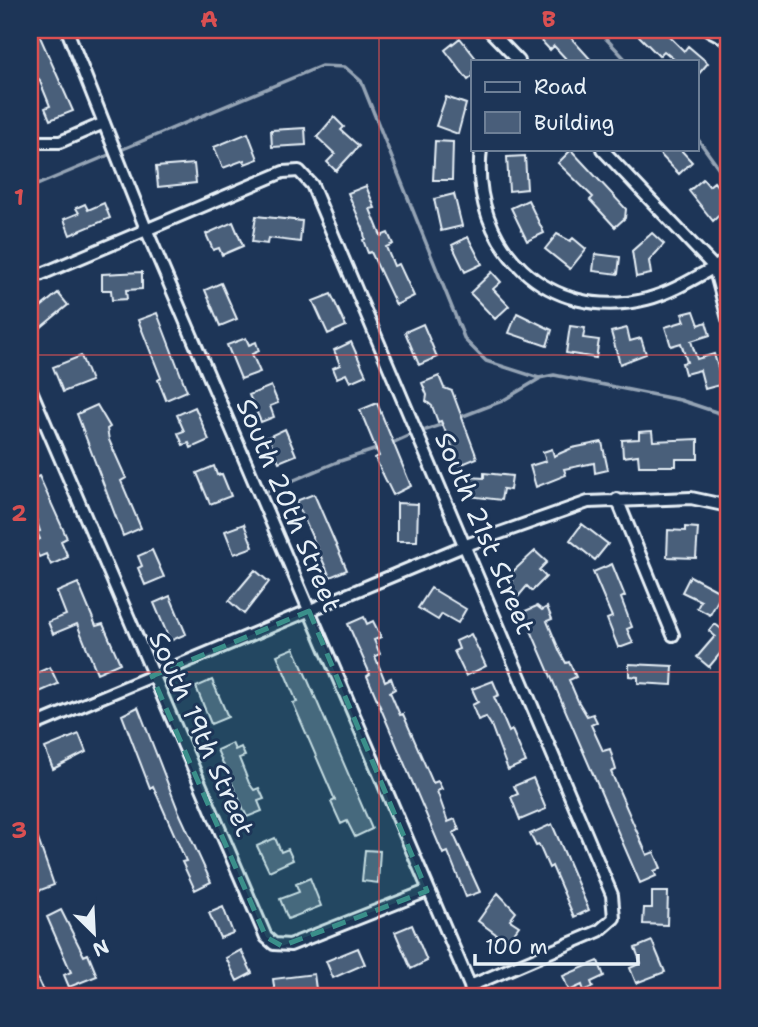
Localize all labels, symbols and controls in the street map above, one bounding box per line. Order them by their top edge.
text: A [200,4,218,34]
text: B [542,4,556,34]
legend [471,60,698,150]
text: Road [534,73,587,101]
text: Building [534,109,614,137]
text: 1 [14,182,24,212]
street label: South 20th Street [229,393,350,617]
street label: South 21st Street [427,426,544,639]
text: 2 [11,498,27,528]
street label: South 19th Street [142,626,263,842]
text: 3 [11,815,27,845]
north arrow [60,898,130,968]
scale bar [475,922,637,966]
text: 100 m [485,933,548,961]
text: N [89,934,113,963]

